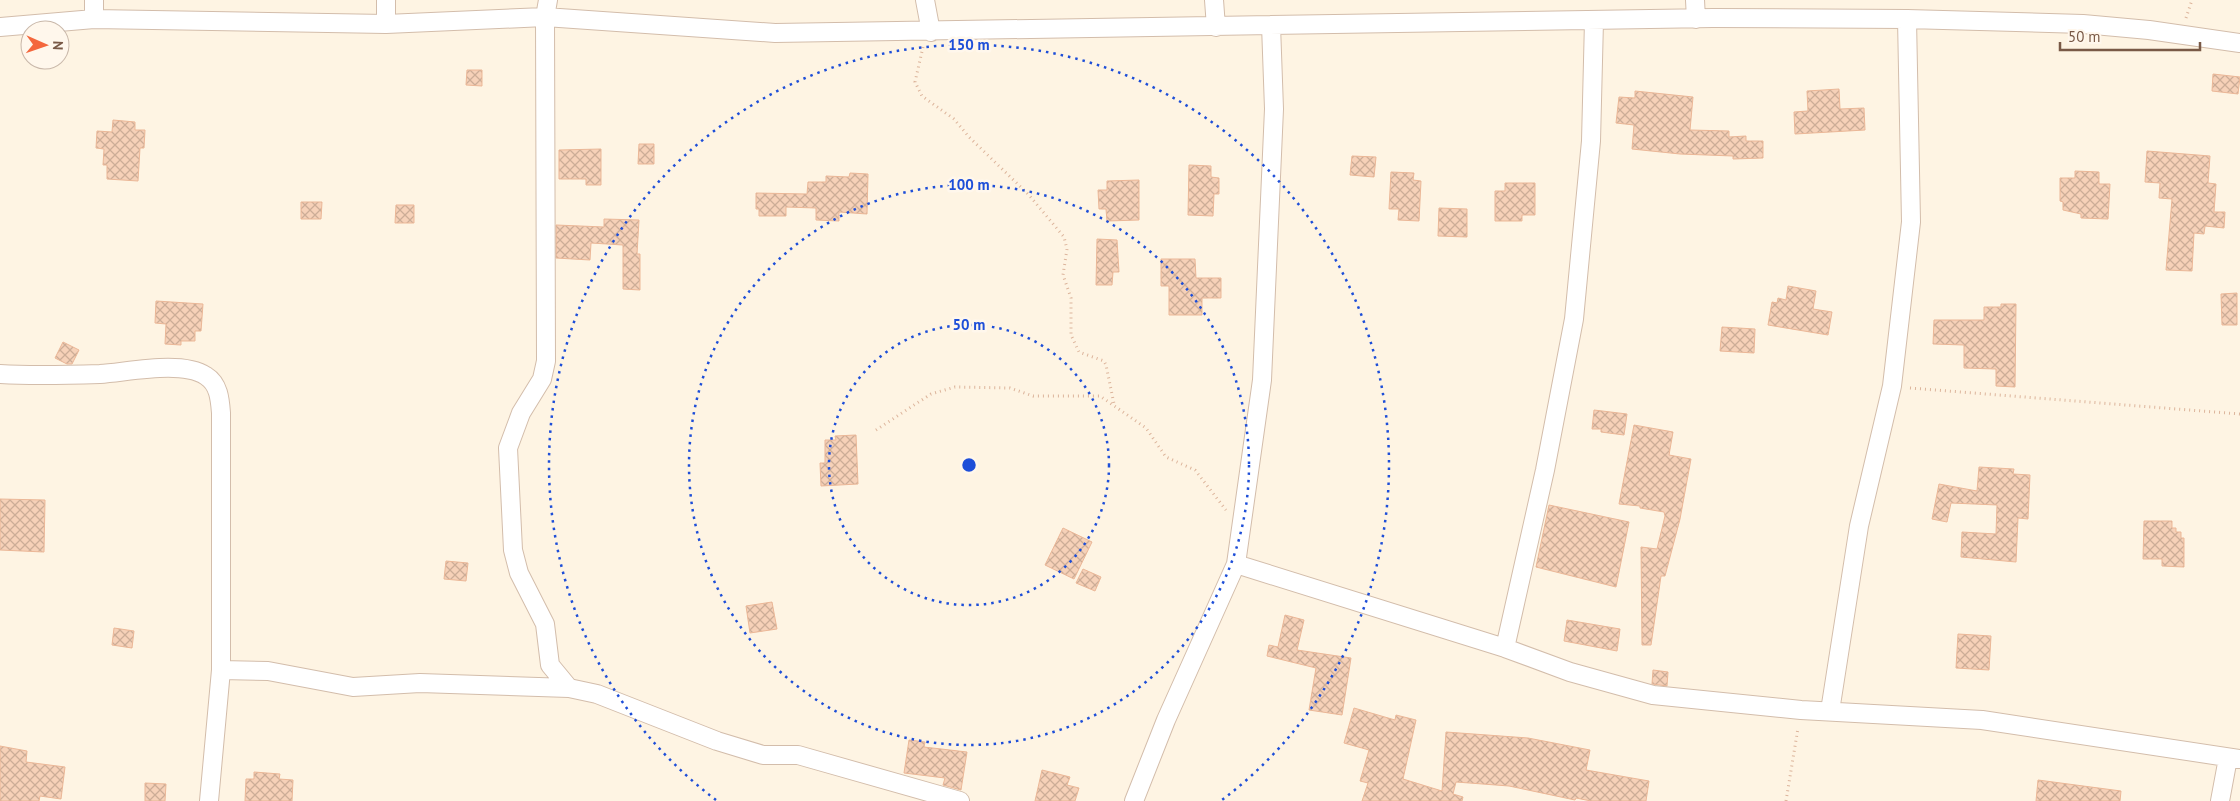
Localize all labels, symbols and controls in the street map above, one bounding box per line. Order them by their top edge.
north arrow [20,20,70,70]
scale bar [2060,20,2200,52]
text: 50 m [2068,27,2101,46]
text: 150 m [948,35,990,54]
text: N [49,41,67,50]
text: 100 m [948,175,990,194]
text: 50 m [953,315,985,334]
centre of rings [960,456,978,474]

